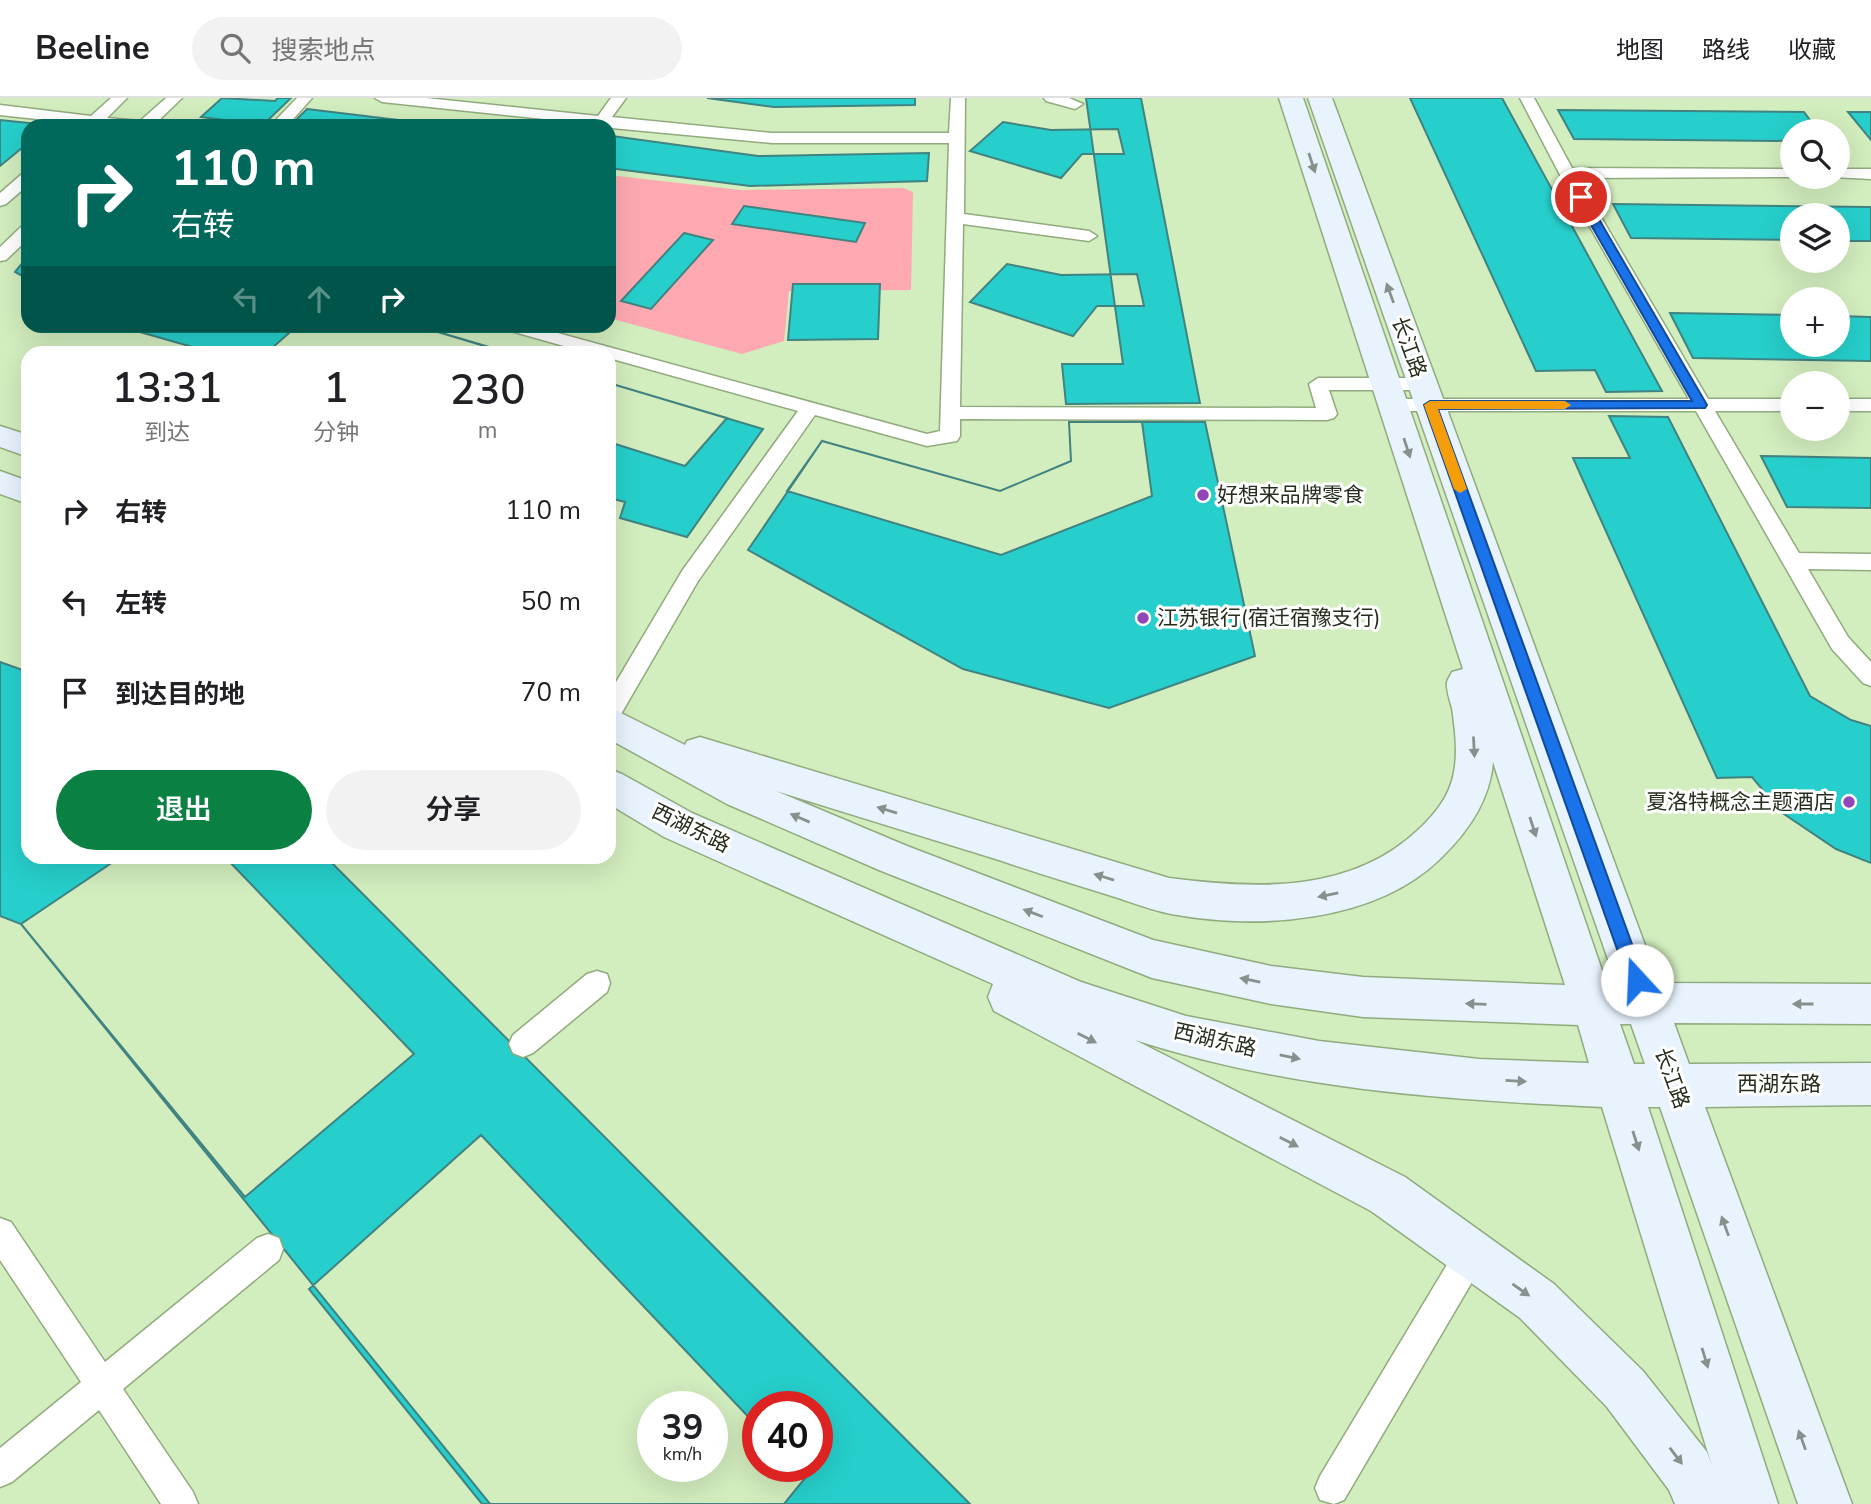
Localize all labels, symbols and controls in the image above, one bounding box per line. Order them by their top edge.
search box [192,17,682,80]
text: Beeline [35,26,150,71]
icon: search [216,29,254,67]
text: 搜索地点 [272,33,376,68]
text: 地图 [1616,34,1664,66]
text: 路线 [1702,34,1750,66]
text: 收藏 [1788,34,1836,66]
map controls [1780,119,1850,441]
button: search [1780,119,1850,189]
text: 110 m [171,135,315,202]
icon: right [56,147,147,238]
one-way arrow [1307,152,1318,173]
pin [1551,167,1611,227]
icon: arrive [1562,178,1600,216]
button: layers [1780,203,1850,273]
text: 右转 [171,204,235,247]
icon: left [227,280,265,318]
icon: ahead [300,280,338,318]
icon: right [373,280,411,318]
one-way arrow [1384,282,1395,303]
button: + [1780,287,1850,357]
street label: 长江路 [1385,313,1433,381]
text: 13:31 [112,360,222,417]
text: 1 [323,360,349,417]
text: 230 [450,362,525,419]
button: − [1780,371,1850,441]
text: m [478,415,497,446]
text: 到达 [144,417,190,448]
text: 分钟 [313,417,359,448]
one-way arrow [1402,438,1413,459]
place label: 好想来品牌零食 [1217,481,1364,509]
marker: 好想来品牌零食 [1195,487,1211,503]
icon: right [56,492,94,530]
text: 110 m [505,493,581,528]
text: 右转 [115,495,167,530]
icon: left [56,583,94,621]
text: 50 m [521,584,581,619]
text: 左转 [115,586,167,621]
place label: 江苏银行(宿迁宿豫支行) [1157,604,1380,632]
marker: 江苏银行(宿迁宿豫支行) [1135,610,1151,626]
icon: arrive [56,674,94,712]
text: 70 m [521,675,581,710]
text: 到达目的地 [115,677,245,712]
one-way arrow [1469,736,1480,758]
button: 退出 [56,770,312,850]
button: 分享 [326,770,581,850]
place label: 夏洛特概念主题酒店 [1646,788,1835,816]
marker: 夏洛特概念主题酒店 [1841,794,1857,810]
street label: 西湖东路 [647,797,735,859]
one-way arrow [876,804,897,814]
one-way arrow [789,813,810,824]
one-way arrow [1528,817,1539,838]
one-way arrow [1093,871,1114,881]
one-way arrow [1317,890,1339,901]
one-way arrow [1023,907,1044,918]
position arrow [1600,943,1674,1017]
one-way arrow [1239,974,1261,985]
one-way arrow [1465,998,1487,1010]
one-way arrow [1792,998,1814,1010]
street label: 西湖东路 [1171,1017,1259,1063]
one-way arrow [1077,1031,1097,1043]
street label: 长江路 [1648,1044,1696,1112]
one-way arrow [1279,1051,1301,1062]
street label: 西湖东路 [1737,1070,1821,1098]
one-way arrow [1505,1076,1527,1087]
one-way arrow [1631,1131,1642,1152]
one-way arrow [1279,1136,1299,1148]
one-way arrow [1719,1215,1730,1236]
one-way arrow [1512,1283,1530,1297]
one-way arrow [1700,1348,1710,1369]
speed limit sign: 40 [742,1391,833,1482]
text: 39 [661,1404,704,1451]
one-way arrow [1796,1429,1807,1450]
text: km/h [663,1442,702,1466]
one-way arrow [1669,1447,1683,1465]

